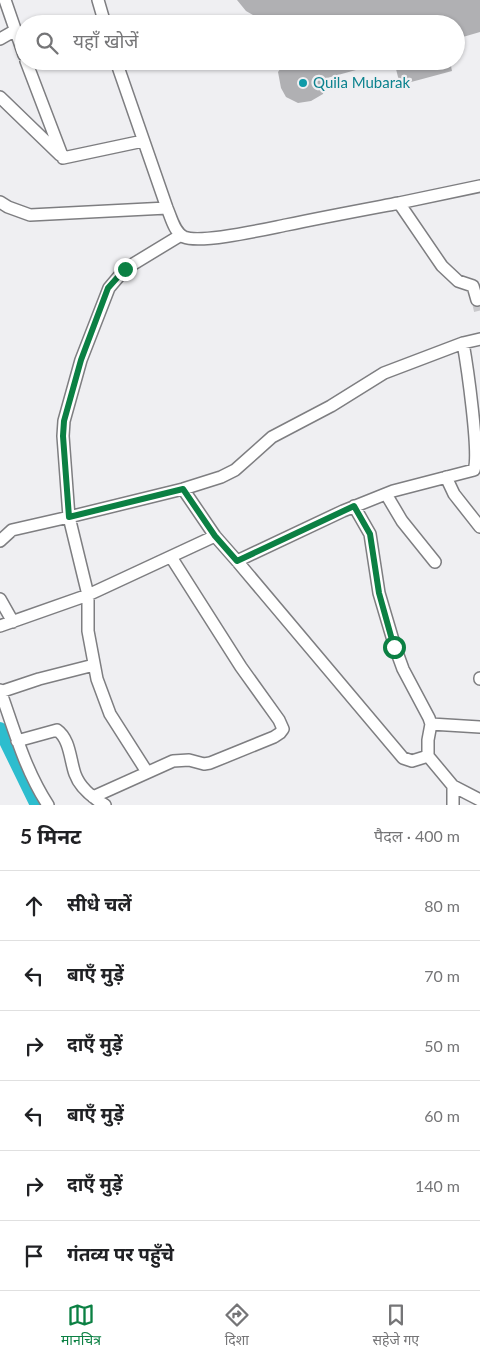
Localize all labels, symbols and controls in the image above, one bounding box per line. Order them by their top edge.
search box [15,15,465,70]
icon: search [33,29,61,57]
text: यहाँ खोजें [73,29,138,52]
place label: Quila Mubarak [313,73,410,91]
marker: Quila Mubarak [297,77,309,89]
route end [114,258,137,281]
route start [383,636,406,659]
text: 5 मिनट [20,823,81,848]
text: पैदल · 400 m [374,826,460,845]
icon: ahead [20,892,48,920]
text: सीधे चलें [67,892,132,915]
text: 80 m [424,896,460,915]
icon: left [20,962,48,990]
text: बाएँ मुड़ें [67,962,124,985]
text: 70 m [424,966,460,985]
icon: right [20,1032,48,1060]
text: दाएँ मुड़ें [67,1032,123,1055]
text: 50 m [424,1036,460,1055]
icon: left [20,1102,48,1130]
text: बाएँ मुड़ें [67,1102,124,1125]
text: 60 m [424,1106,460,1125]
icon: right [20,1172,48,1200]
text: दाएँ मुड़ें [67,1172,123,1195]
text: 140 m [415,1176,460,1195]
icon: arrive [20,1242,48,1270]
text: गंतव्य पर पहुँचे [67,1242,174,1265]
tab: मानचित्र [61,1301,101,1351]
tab: दिशा [223,1301,251,1351]
tab: सहेजे गए [373,1301,419,1351]

